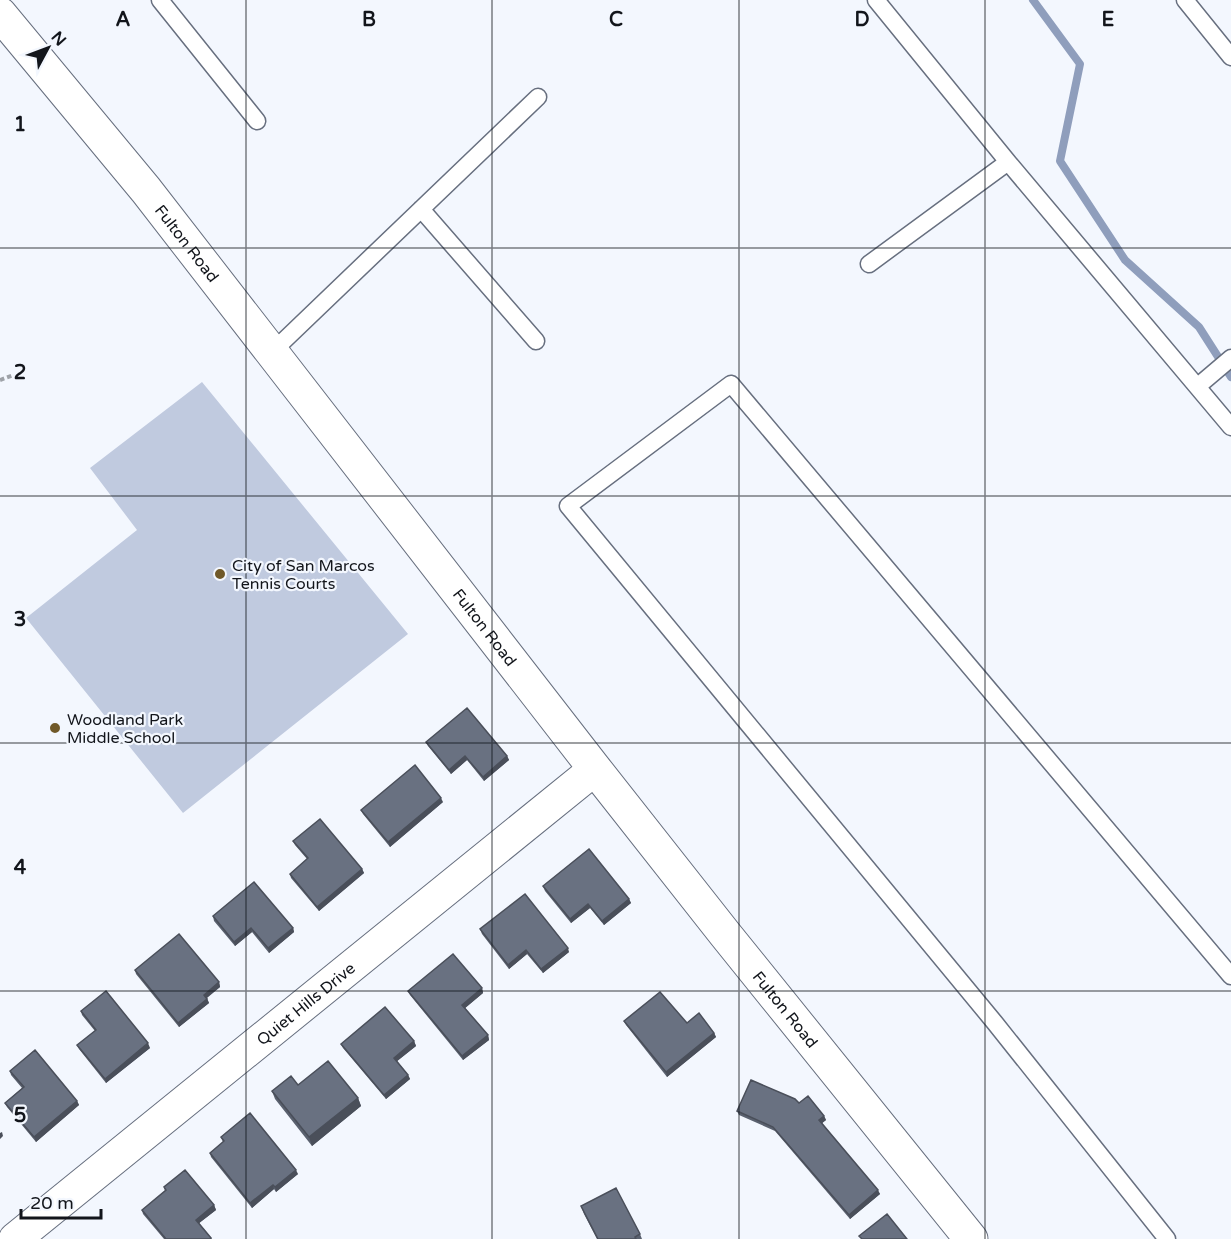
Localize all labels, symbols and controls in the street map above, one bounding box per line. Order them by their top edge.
text: A [116,8,131,32]
text: B [362,8,376,32]
text: C [609,8,623,32]
text: D [854,8,870,32]
text: E [1102,8,1115,32]
north arrow [18,18,78,78]
text: N [47,27,70,50]
text: 1 [14,113,26,137]
street label: Fulton Road [150,201,223,287]
text: 2 [14,361,26,385]
place label: City of San Marcos Tennis Courts [232,556,375,594]
marker: City of San Marcos Tennis Courts [213,567,227,581]
street label: Fulton Road [448,585,521,671]
text: 3 [14,608,26,632]
place label: Woodland Park Middle School [67,710,183,748]
marker: Woodland Park Middle School [48,721,62,735]
text: 4 [14,856,27,880]
street label: Quiet Hills Drive [253,958,360,1050]
street label: Fulton Road [748,967,822,1052]
text: 5 [14,1104,26,1128]
scale bar [21,1182,100,1220]
text: 20 m [30,1192,74,1214]

